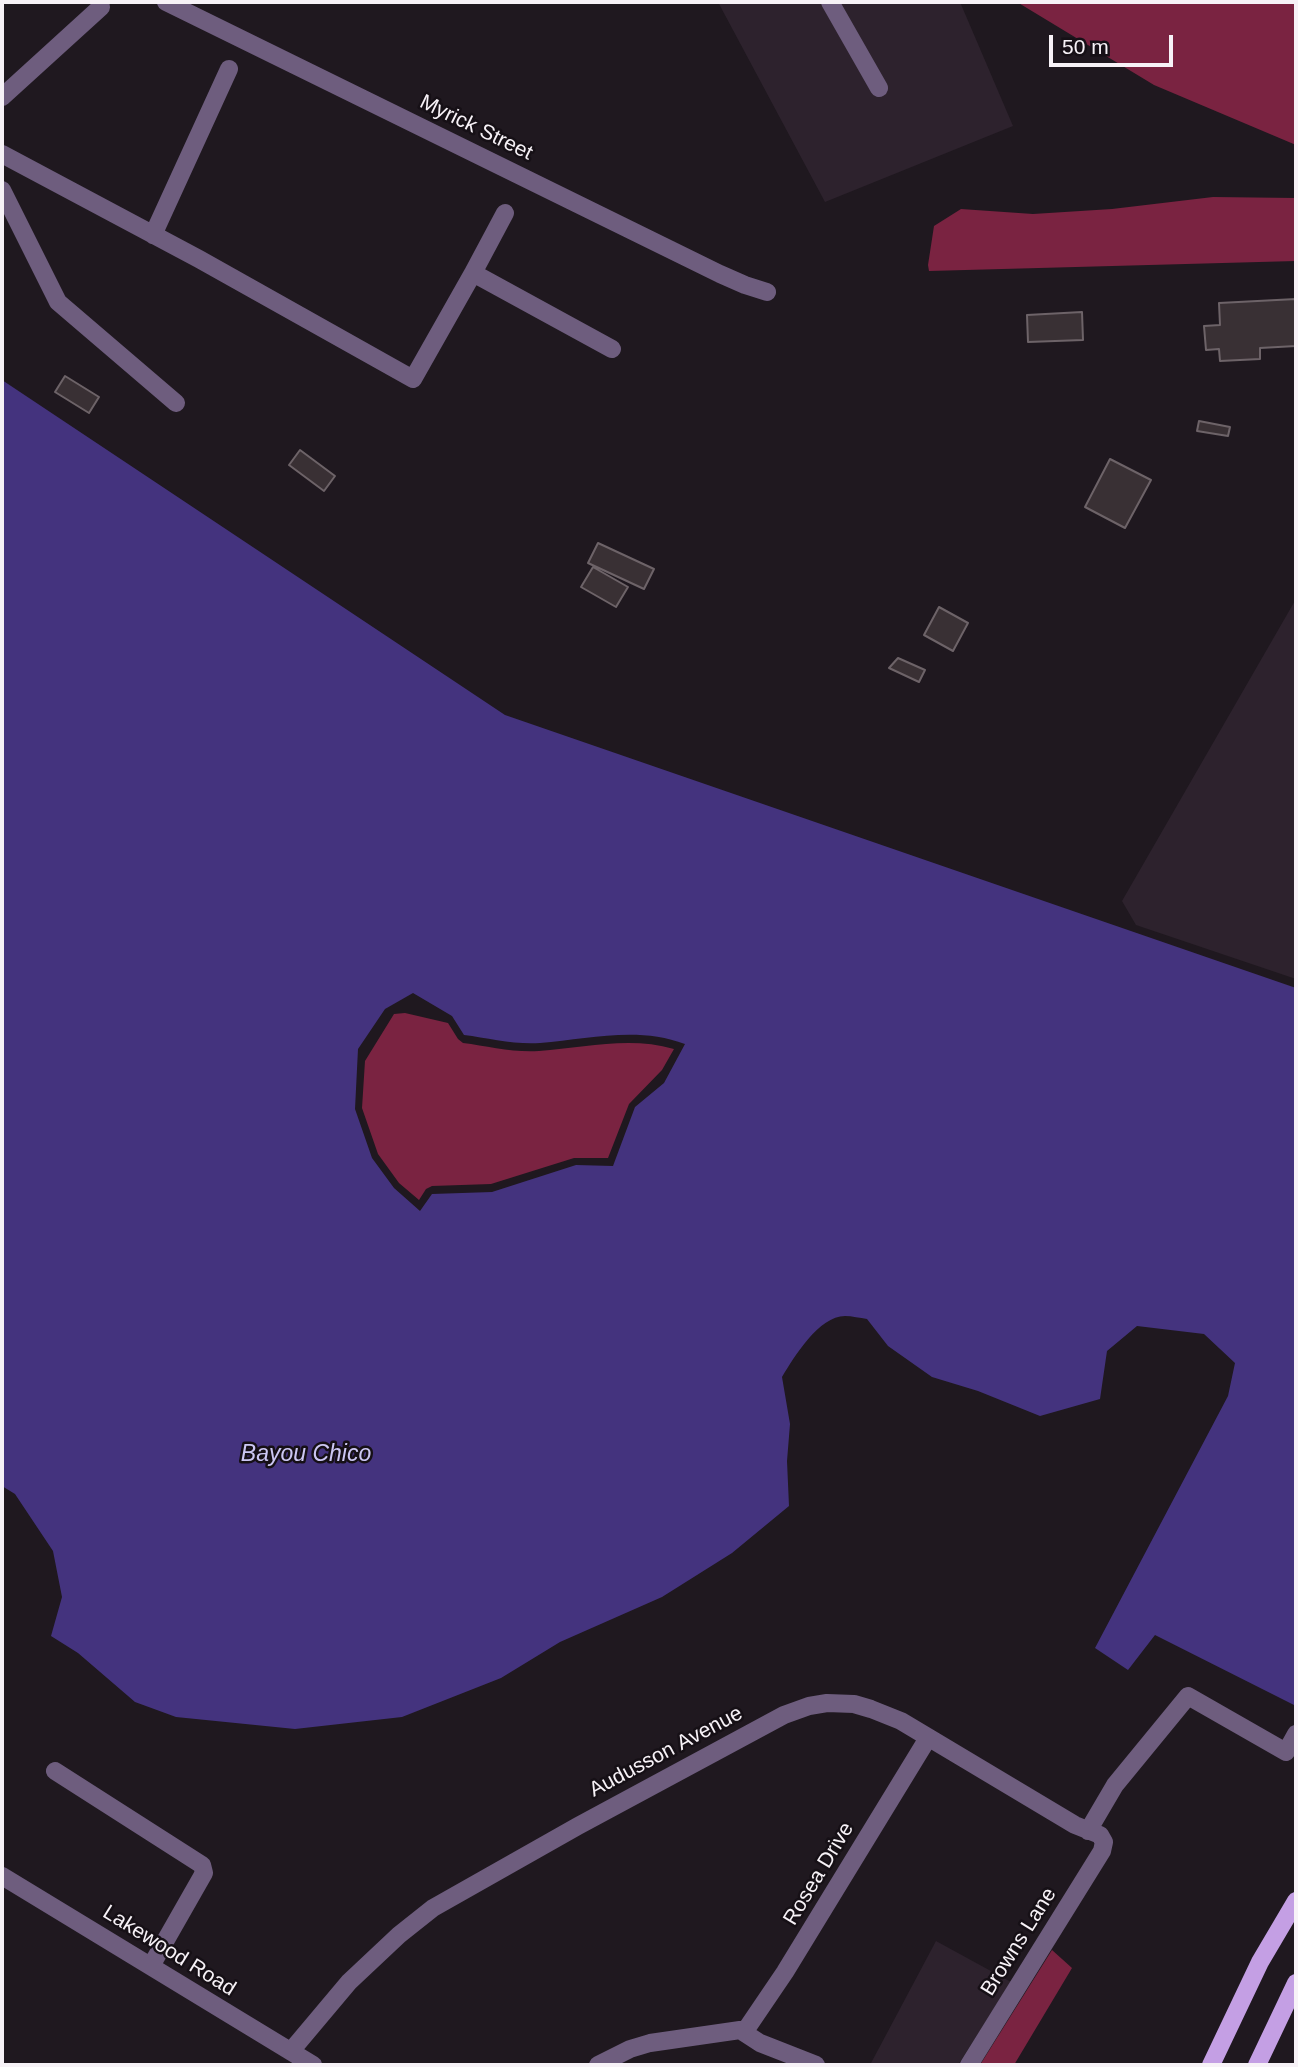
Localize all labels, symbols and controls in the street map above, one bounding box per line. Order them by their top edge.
scale bar [1053,21,1177,65]
text: 50 m [1062,35,1109,58]
street label: Myrick Street [415,90,537,166]
water label: Bayou Chico [241,1441,371,1469]
street label: Audusson Avenue [585,1701,747,1803]
street label: Rosea Drive [778,1818,860,1930]
street label: Browns Lane [976,1883,1062,2001]
street label: Lakewood Road [98,1900,240,2002]

